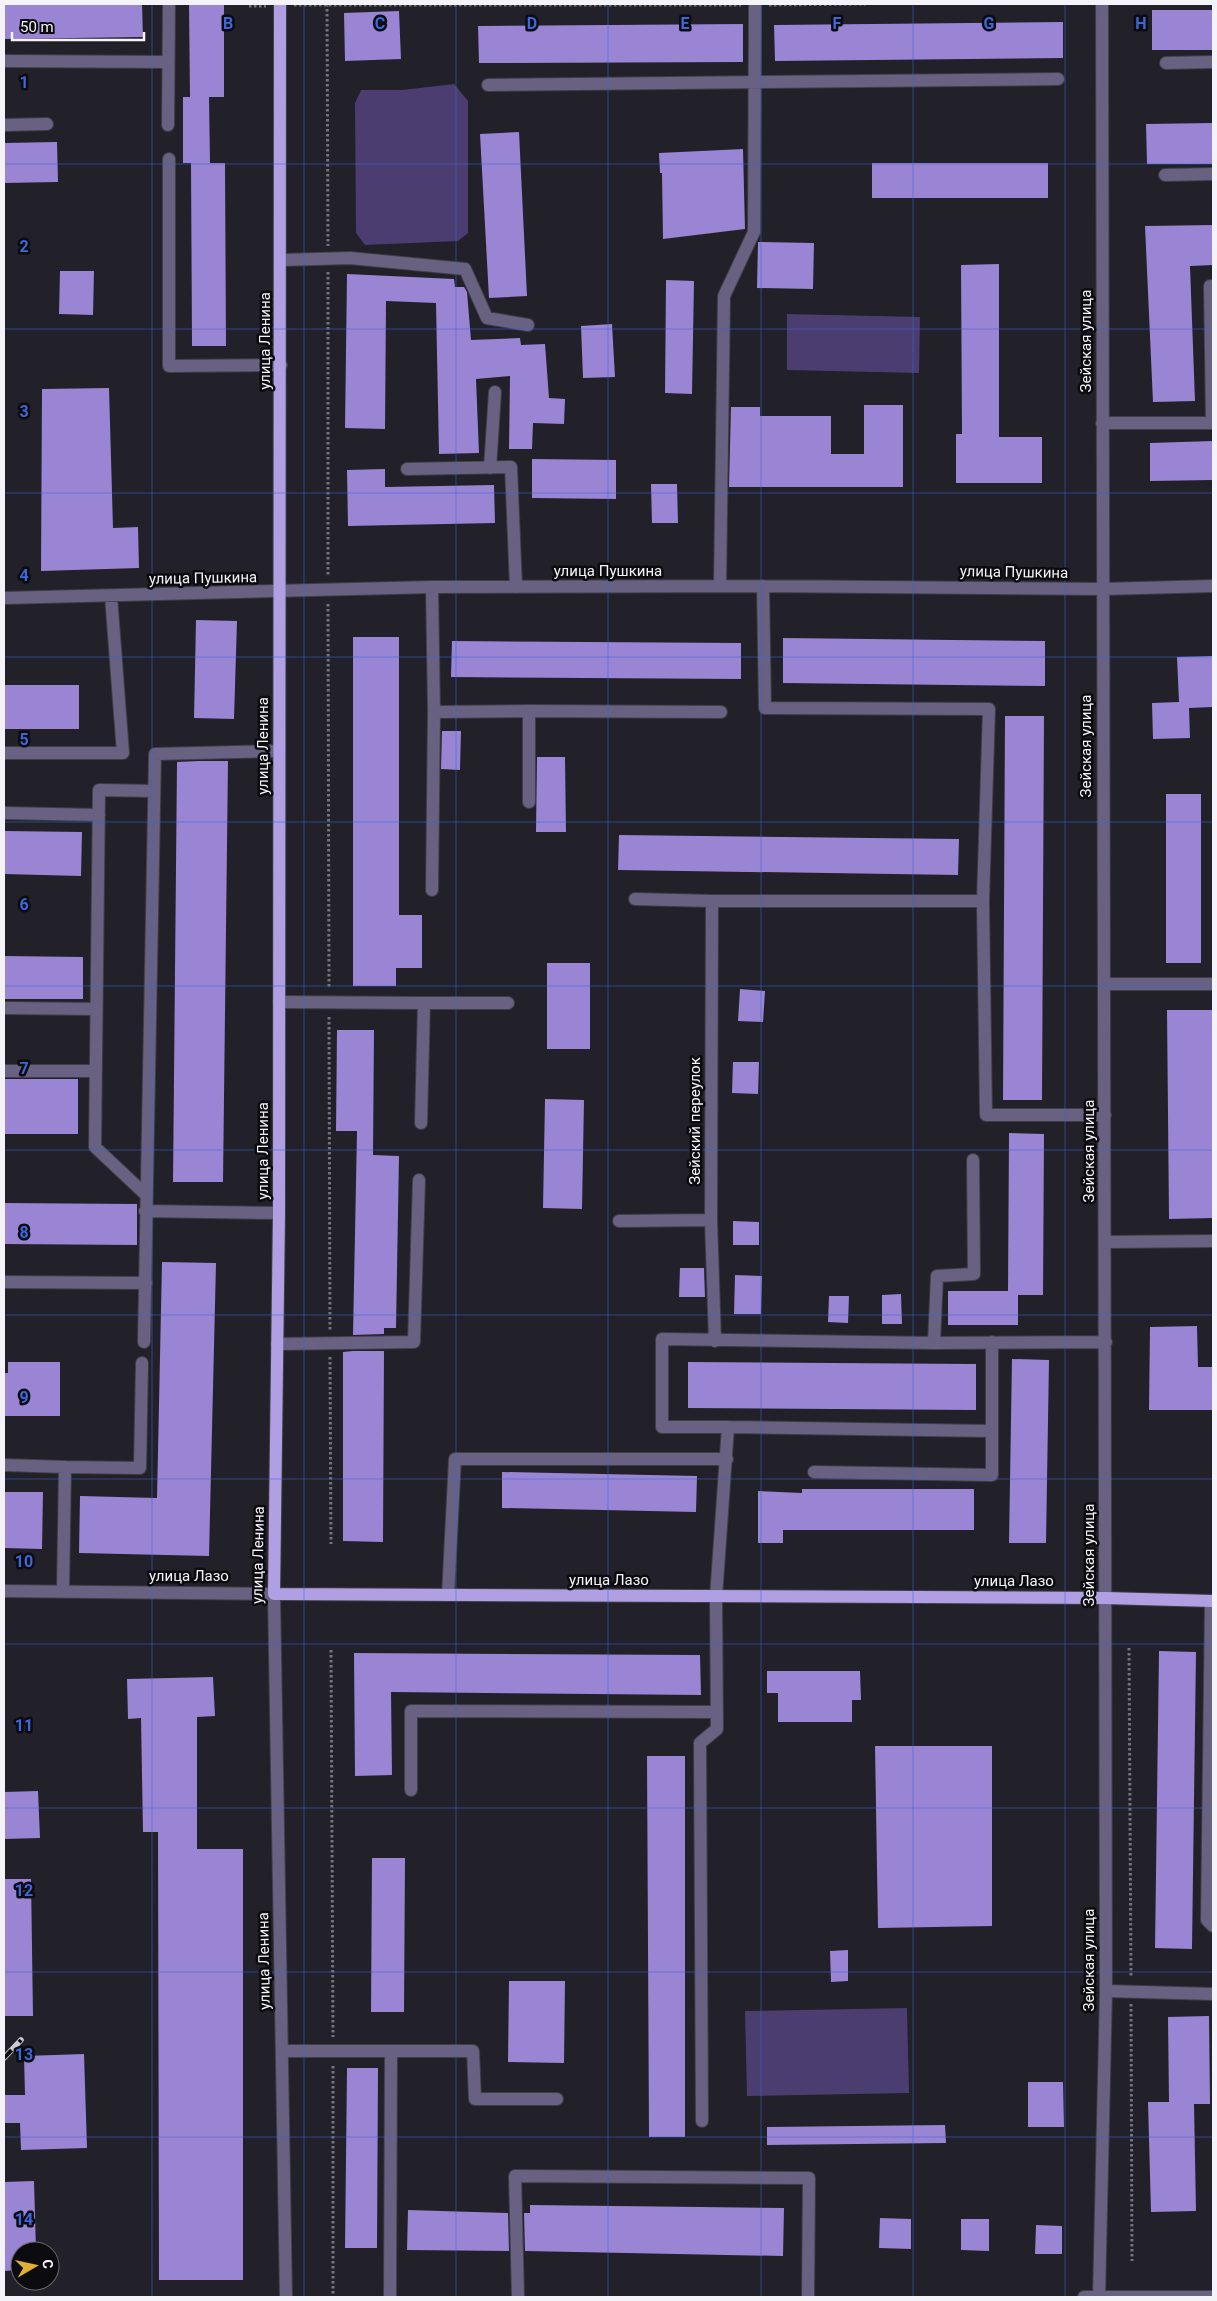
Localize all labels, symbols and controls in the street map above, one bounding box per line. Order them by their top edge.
scale bar [12,10,145,42]
text: B [223,14,233,33]
text: C [375,14,385,33]
text: D [527,14,537,33]
text: E [681,14,690,33]
text: F [833,14,842,33]
text: G [984,14,995,33]
text: H [1135,14,1147,33]
text: 50 m [20,18,54,36]
text: 1 [19,73,29,92]
text: 2 [19,237,29,256]
street label: Зейская улица [1077,290,1095,392]
street label: улица Ленина [256,292,274,390]
text: 3 [19,402,29,421]
street label: улица Пушкина [554,562,662,580]
street label: улица Пушкина [960,562,1068,582]
text: 4 [19,566,29,585]
street label: улица Пушкина [149,568,257,588]
street label: Зейская улица [1077,695,1095,797]
street label: улица Ленина [254,697,272,795]
text: 5 [19,730,29,749]
text: 6 [19,895,29,914]
street label: Зейский переулок [686,1057,704,1185]
text: 7 [19,1059,29,1078]
street label: Зейская улица [1080,1100,1098,1202]
street label: улица Ленина [254,1102,272,1200]
text: 8 [19,1223,29,1242]
text: 9 [19,1388,29,1407]
street label: Зейская улица [1080,1504,1098,1606]
street label: улица Ленина [248,1506,268,1604]
text: 10 [15,1552,33,1571]
street label: улица Лазо [149,1567,229,1585]
street label: улица Лазо [569,1571,649,1589]
street label: улица Лазо [974,1572,1054,1590]
text: 11 [15,1716,33,1735]
text: 12 [15,1881,33,1900]
street label: Зейская улица [1080,1909,1098,2011]
street label: улица Ленина [254,1912,274,2010]
text: 13 [15,2045,33,2064]
text: 14 [15,2210,33,2229]
north arrow [10,2241,60,2291]
text: С [39,2258,56,2270]

